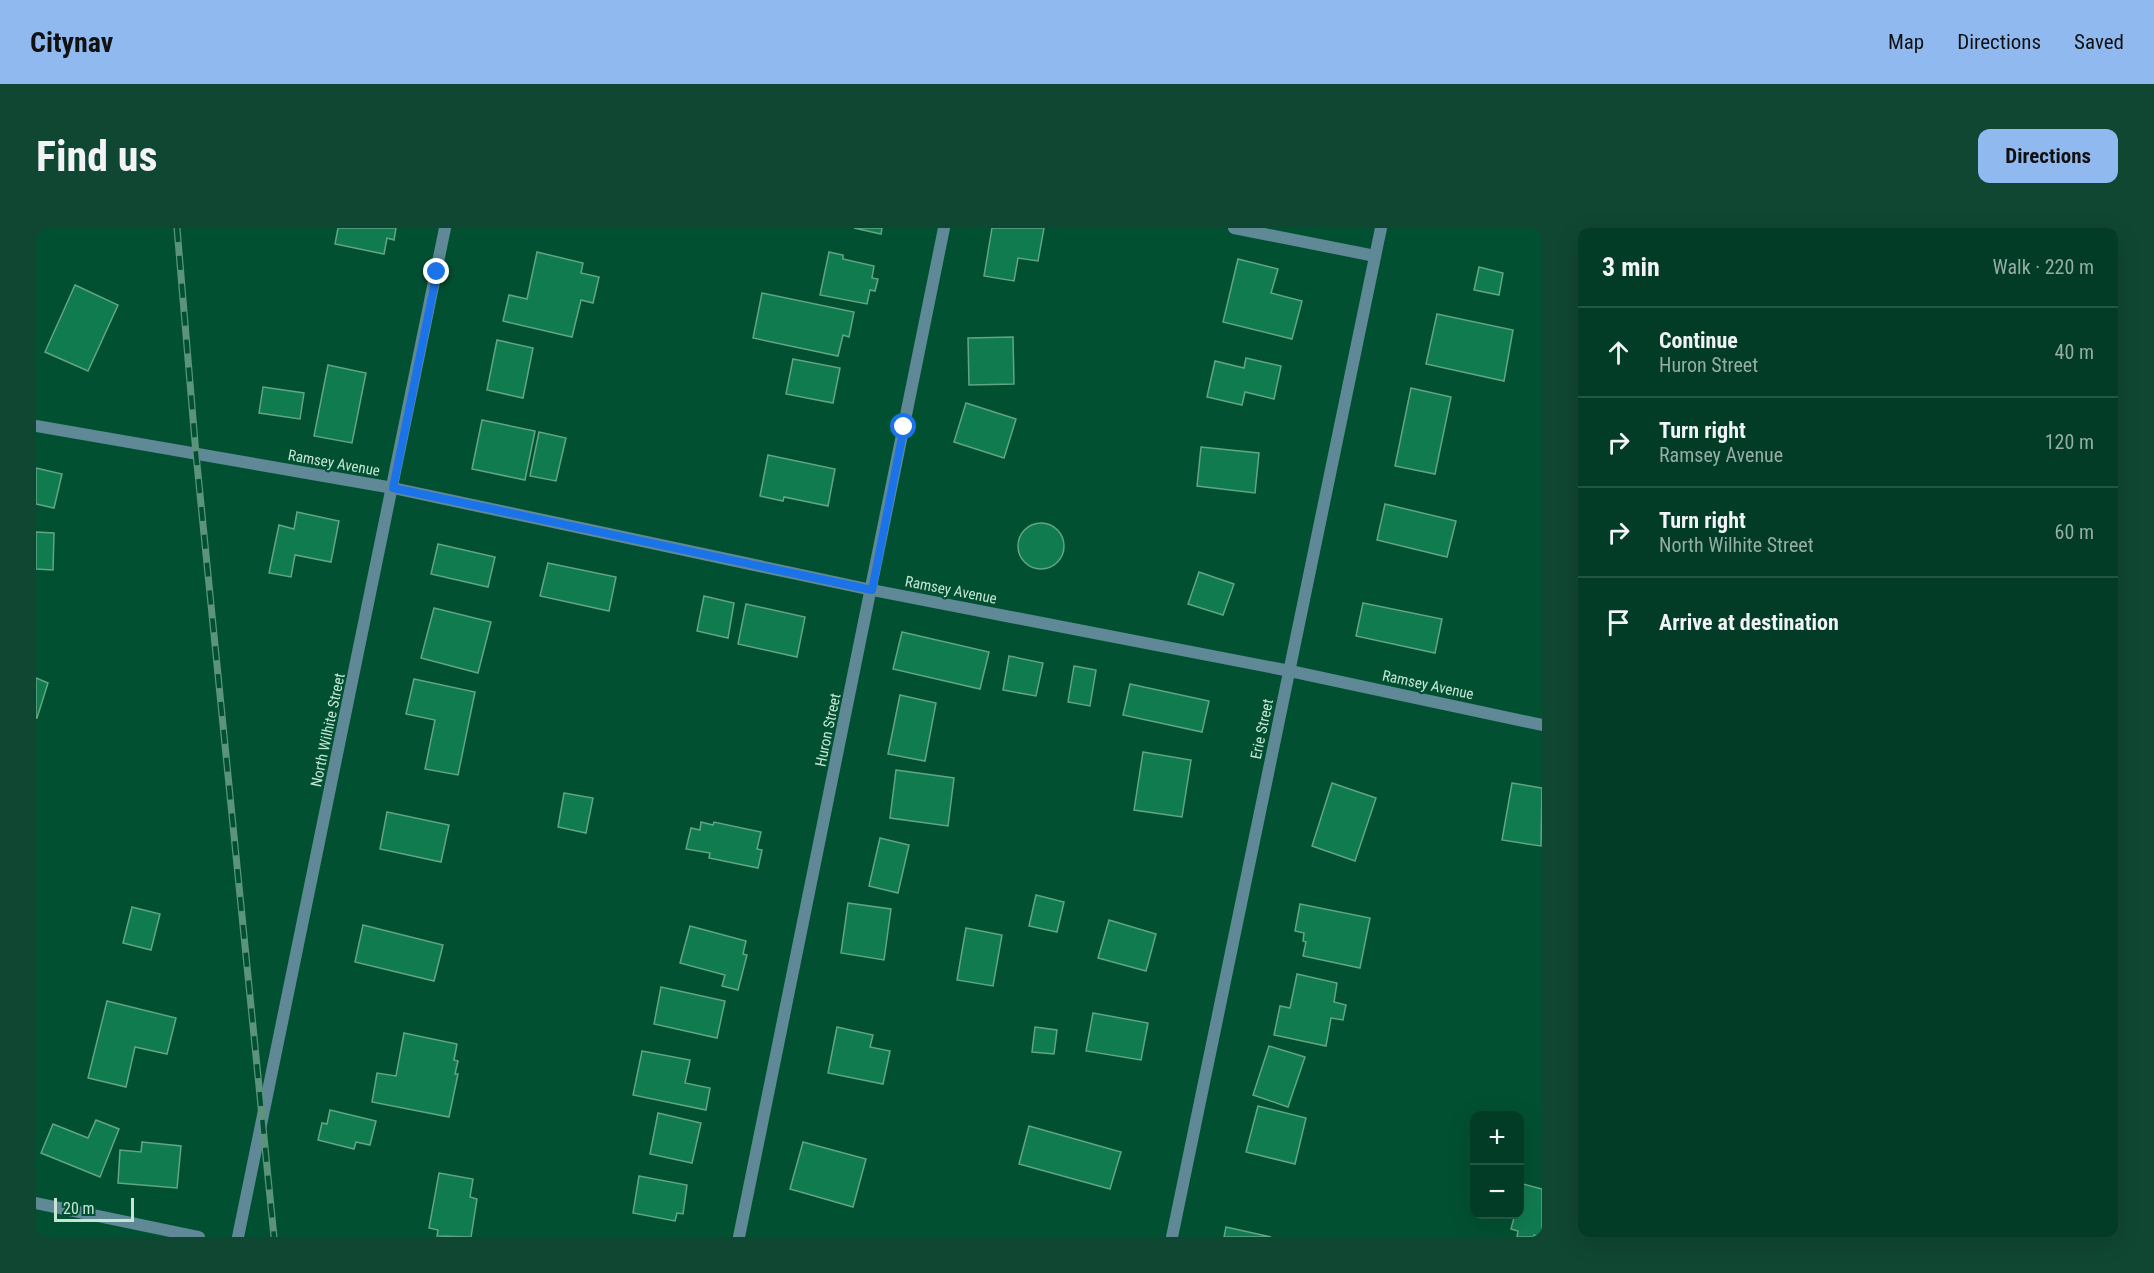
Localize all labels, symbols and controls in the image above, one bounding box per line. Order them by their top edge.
text: Citynav [30,26,113,59]
text: Map [1888,30,1924,54]
text: Directions [1957,30,2041,54]
text: Saved [2074,30,2124,54]
button: Directions [1978,129,2118,183]
text: Find us [36,132,157,181]
text: 3 min [1602,252,1660,282]
text: Walk · 220 m [1993,255,2094,279]
route end [423,258,449,284]
text: Continue [1659,328,1738,353]
icon: ahead [1602,336,1635,369]
text: 40 m [2055,340,2094,364]
text: Huron Street [1659,353,1758,377]
route start [890,413,916,439]
text: Turn right [1659,418,1746,443]
icon: right [1602,426,1635,459]
text: 120 m [2045,430,2094,454]
text: Ramsey Avenue [1659,443,1783,467]
street label: Ramsey Avenue [287,446,381,480]
text: Turn right [1659,508,1746,533]
icon: right [1602,516,1635,549]
text: 60 m [2055,520,2094,544]
text: North Wilhite Street [1659,533,1814,557]
street label: Ramsey Avenue [904,572,998,608]
icon: arrive [1602,606,1635,639]
text: Arrive at destination [1659,610,1839,635]
street label: Ramsey Avenue [1381,667,1475,703]
street label: North Wilhite Street [307,671,349,789]
street label: Huron Street [811,692,845,768]
street label: Erie Street [1247,697,1277,761]
map controls [1470,1111,1524,1219]
button: + [1470,1111,1524,1165]
button: − [1470,1165,1524,1219]
scale bar [54,1195,134,1222]
text: 20 m [63,1199,95,1218]

